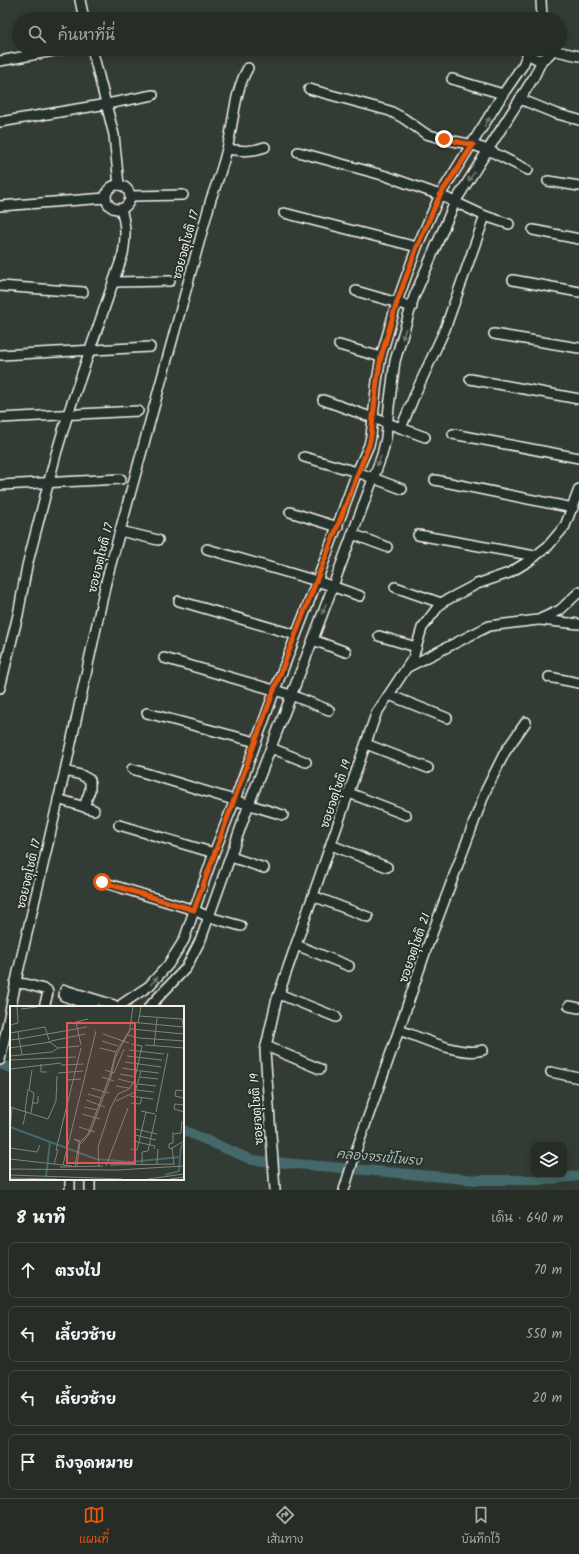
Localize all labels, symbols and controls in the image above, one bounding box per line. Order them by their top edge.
search box [12,12,567,56]
icon: search [26,23,48,45]
text: ค้นหาที่นี่ [58,24,115,48]
one-way arrow [483,116,490,128]
route end [435,130,453,148]
one-way arrow [467,172,475,182]
street label: ซอยจตุโชติ 17 [168,208,205,282]
one-way arrow [401,328,407,340]
one-way arrow [376,456,382,468]
street label: ซอยจตุโชติ 17 [83,521,119,595]
one-way arrow [321,604,327,616]
street label: ซอยจตุโชติ 19 [315,757,357,831]
street label: ซอยจตุโชติ 17 [12,837,46,911]
route start [93,873,111,891]
street label: ซอยจตุโชติ 21 [394,910,436,986]
one-way arrow [149,976,158,986]
inset map [10,1006,184,1180]
street label: ซอยจตุโชติ 19 [245,1072,269,1145]
map controls [531,1142,567,1178]
button: layers [531,1142,567,1178]
water label: คลองจรเข้โพรง [335,1144,424,1172]
text: 8 นาที [16,1205,65,1232]
text: เดิน · 640 m [491,1208,563,1229]
icon: ahead [17,1259,39,1281]
text: ตรงไป [55,1260,101,1284]
text: 70 m [534,1260,562,1281]
icon: left [17,1323,39,1345]
text: เลี้ยวซ้าย [55,1324,116,1348]
text: 550 m [526,1324,562,1345]
icon: left [17,1387,39,1409]
text: เลี้ยวซ้าย [55,1388,116,1412]
text: 20 m [532,1388,562,1409]
icon: arrive [17,1451,39,1473]
text: ถึงจุดหมาย [55,1452,133,1476]
tab: แผนที่ [79,1504,109,1549]
tab: เส้นทาง [267,1504,303,1549]
tab: บันทึกไว้ [461,1504,500,1549]

